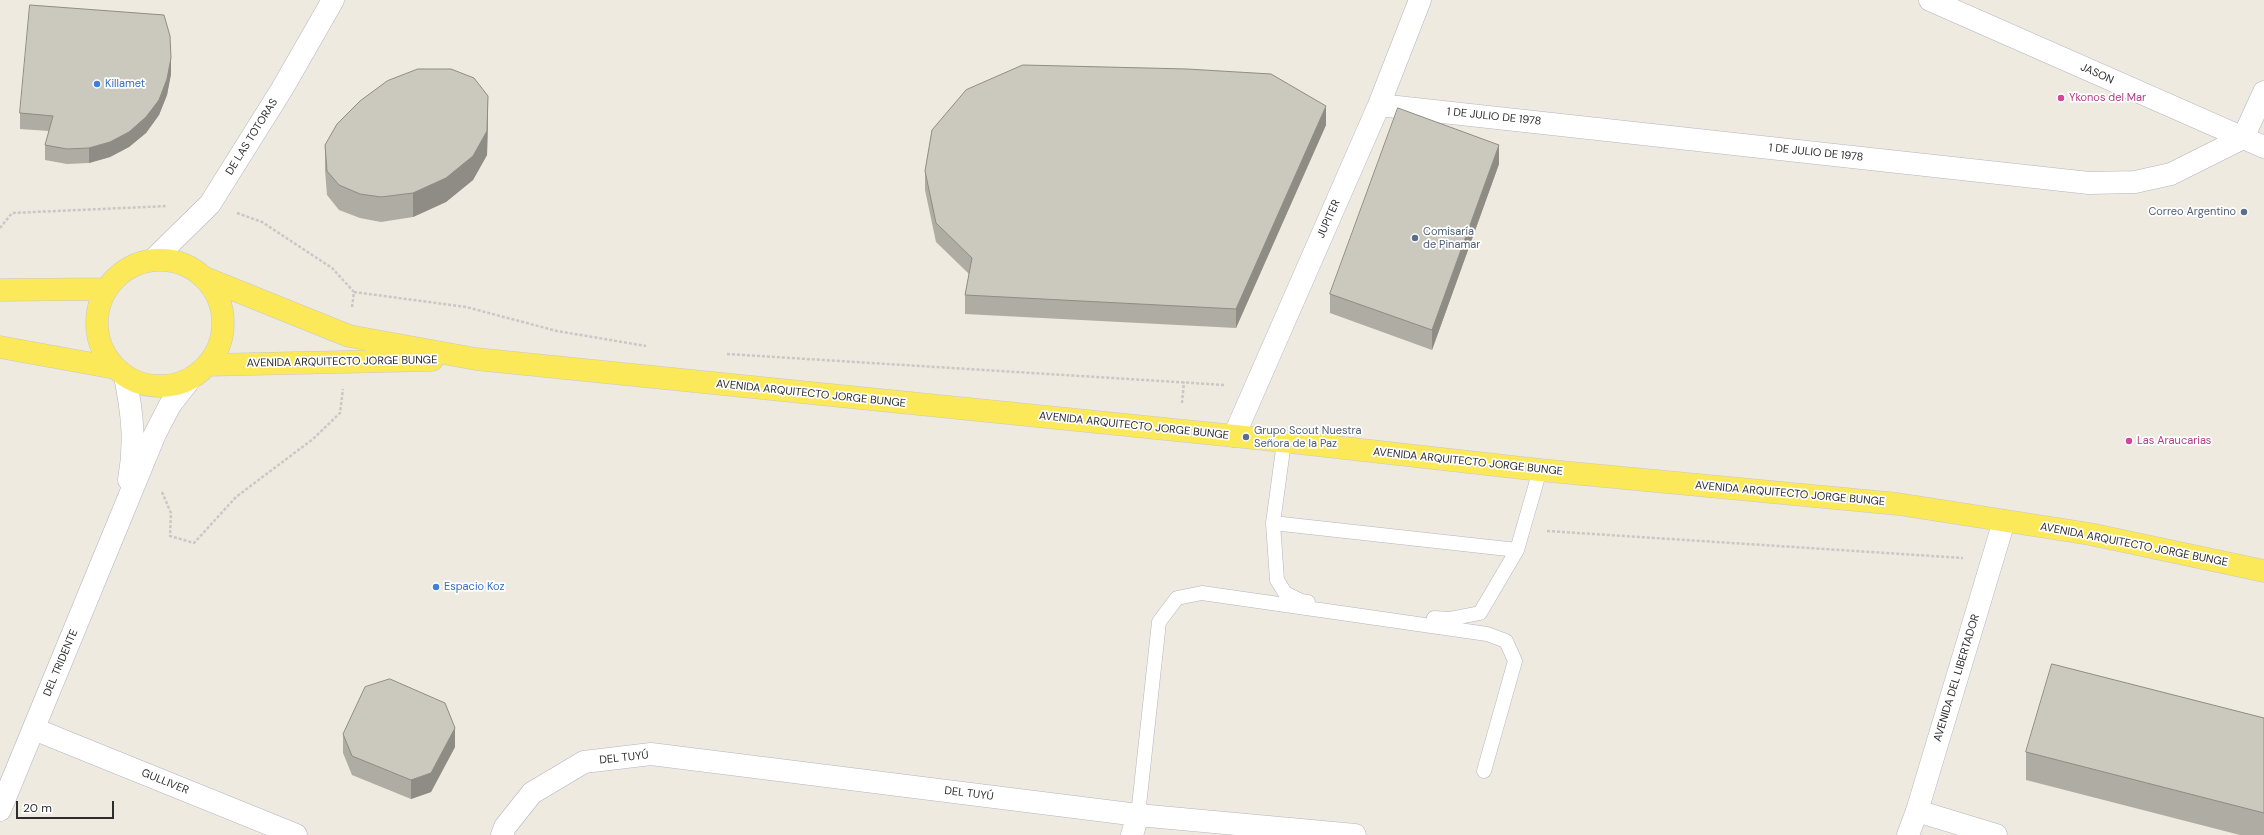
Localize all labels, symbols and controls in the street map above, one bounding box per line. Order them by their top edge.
street label: JASON [2078,61,2116,87]
place label: Killamet [105,77,145,91]
marker: Killamet [92,79,102,89]
place label: Ykonos del Mar [2069,91,2146,105]
marker: Ykonos del Mar [2056,93,2066,103]
street label: DE LAS TOTORAS [223,96,281,178]
street label: 1 DE JULIO DE 1978 [1446,105,1542,129]
street label: 1 DE JULIO DE 1978 [1768,141,1864,165]
street label: JUPITER [1315,198,1343,240]
place label: Correo Argentino [2148,205,2236,219]
marker: Correo Argentino [2239,207,2249,217]
place label: Comisaría de Pinamar [1423,225,1480,251]
marker: Comisaría de Pinamar [1410,233,1420,243]
street label: AVENIDA ARQUITECTO JORGE BUNGE [247,354,437,370]
street label: AVENIDA ARQUITECTO JORGE BUNGE [715,377,907,411]
street label: AVENIDA ARQUITECTO JORGE BUNGE [1038,409,1230,443]
place label: Grupo Scout Nuestra Señora de la Paz [1254,424,1362,450]
marker: Grupo Scout Nuestra Señora de la Paz [1241,432,1251,442]
place label: Las Araucarias [2137,434,2211,448]
marker: Las Araucarias [2124,436,2134,446]
street label: AVENIDA ARQUITECTO JORGE BUNGE [1372,445,1564,479]
street label: AVENIDA ARQUITECTO JORGE BUNGE [1694,479,1886,509]
street label: AVENIDA ARQUITECTO JORGE BUNGE [2039,520,2229,570]
place label: Espacio Koz [444,580,505,594]
marker: Espacio Koz [431,582,441,592]
street label: AVENIDA DEL LIBERTADOR [1931,613,1983,743]
street label: DEL TRIDENTE [41,627,81,699]
street label: DEL TUYÚ [599,749,649,767]
street label: GULLIVER [139,767,191,797]
street label: DEL TUYÚ [944,784,994,804]
scale bar [18,793,116,819]
text: 20 m [23,800,52,816]

